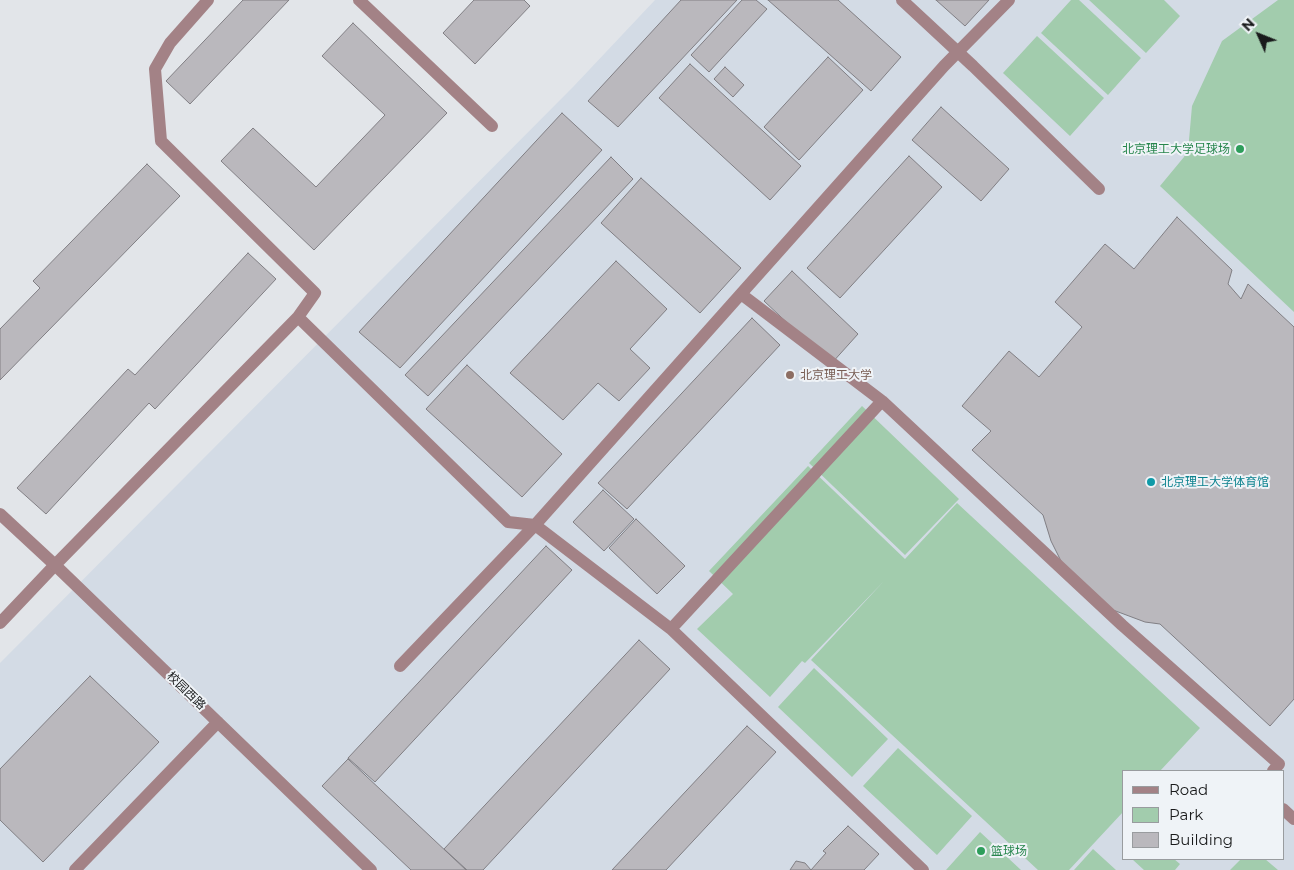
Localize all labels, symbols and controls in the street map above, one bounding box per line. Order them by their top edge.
north arrow [1234,10,1284,60]
text: N [1238,14,1259,35]
place label: 北京理工大学足球场 [1122,142,1230,156]
marker: 北京理工大学足球场 [1234,143,1246,155]
place label: 北京理工大学 [800,368,872,382]
marker: 北京理工大学 [784,369,796,381]
place label: 北京理工大学体育馆 [1161,475,1269,489]
marker: 北京理工大学体育馆 [1145,476,1157,488]
street label: 校园西路 [164,669,208,713]
legend [1122,770,1284,860]
text: Road [1169,780,1208,799]
text: Park [1169,805,1203,824]
text: Building [1169,830,1233,849]
place label: 篮球场 [991,844,1027,858]
marker: 篮球场 [975,845,987,857]

